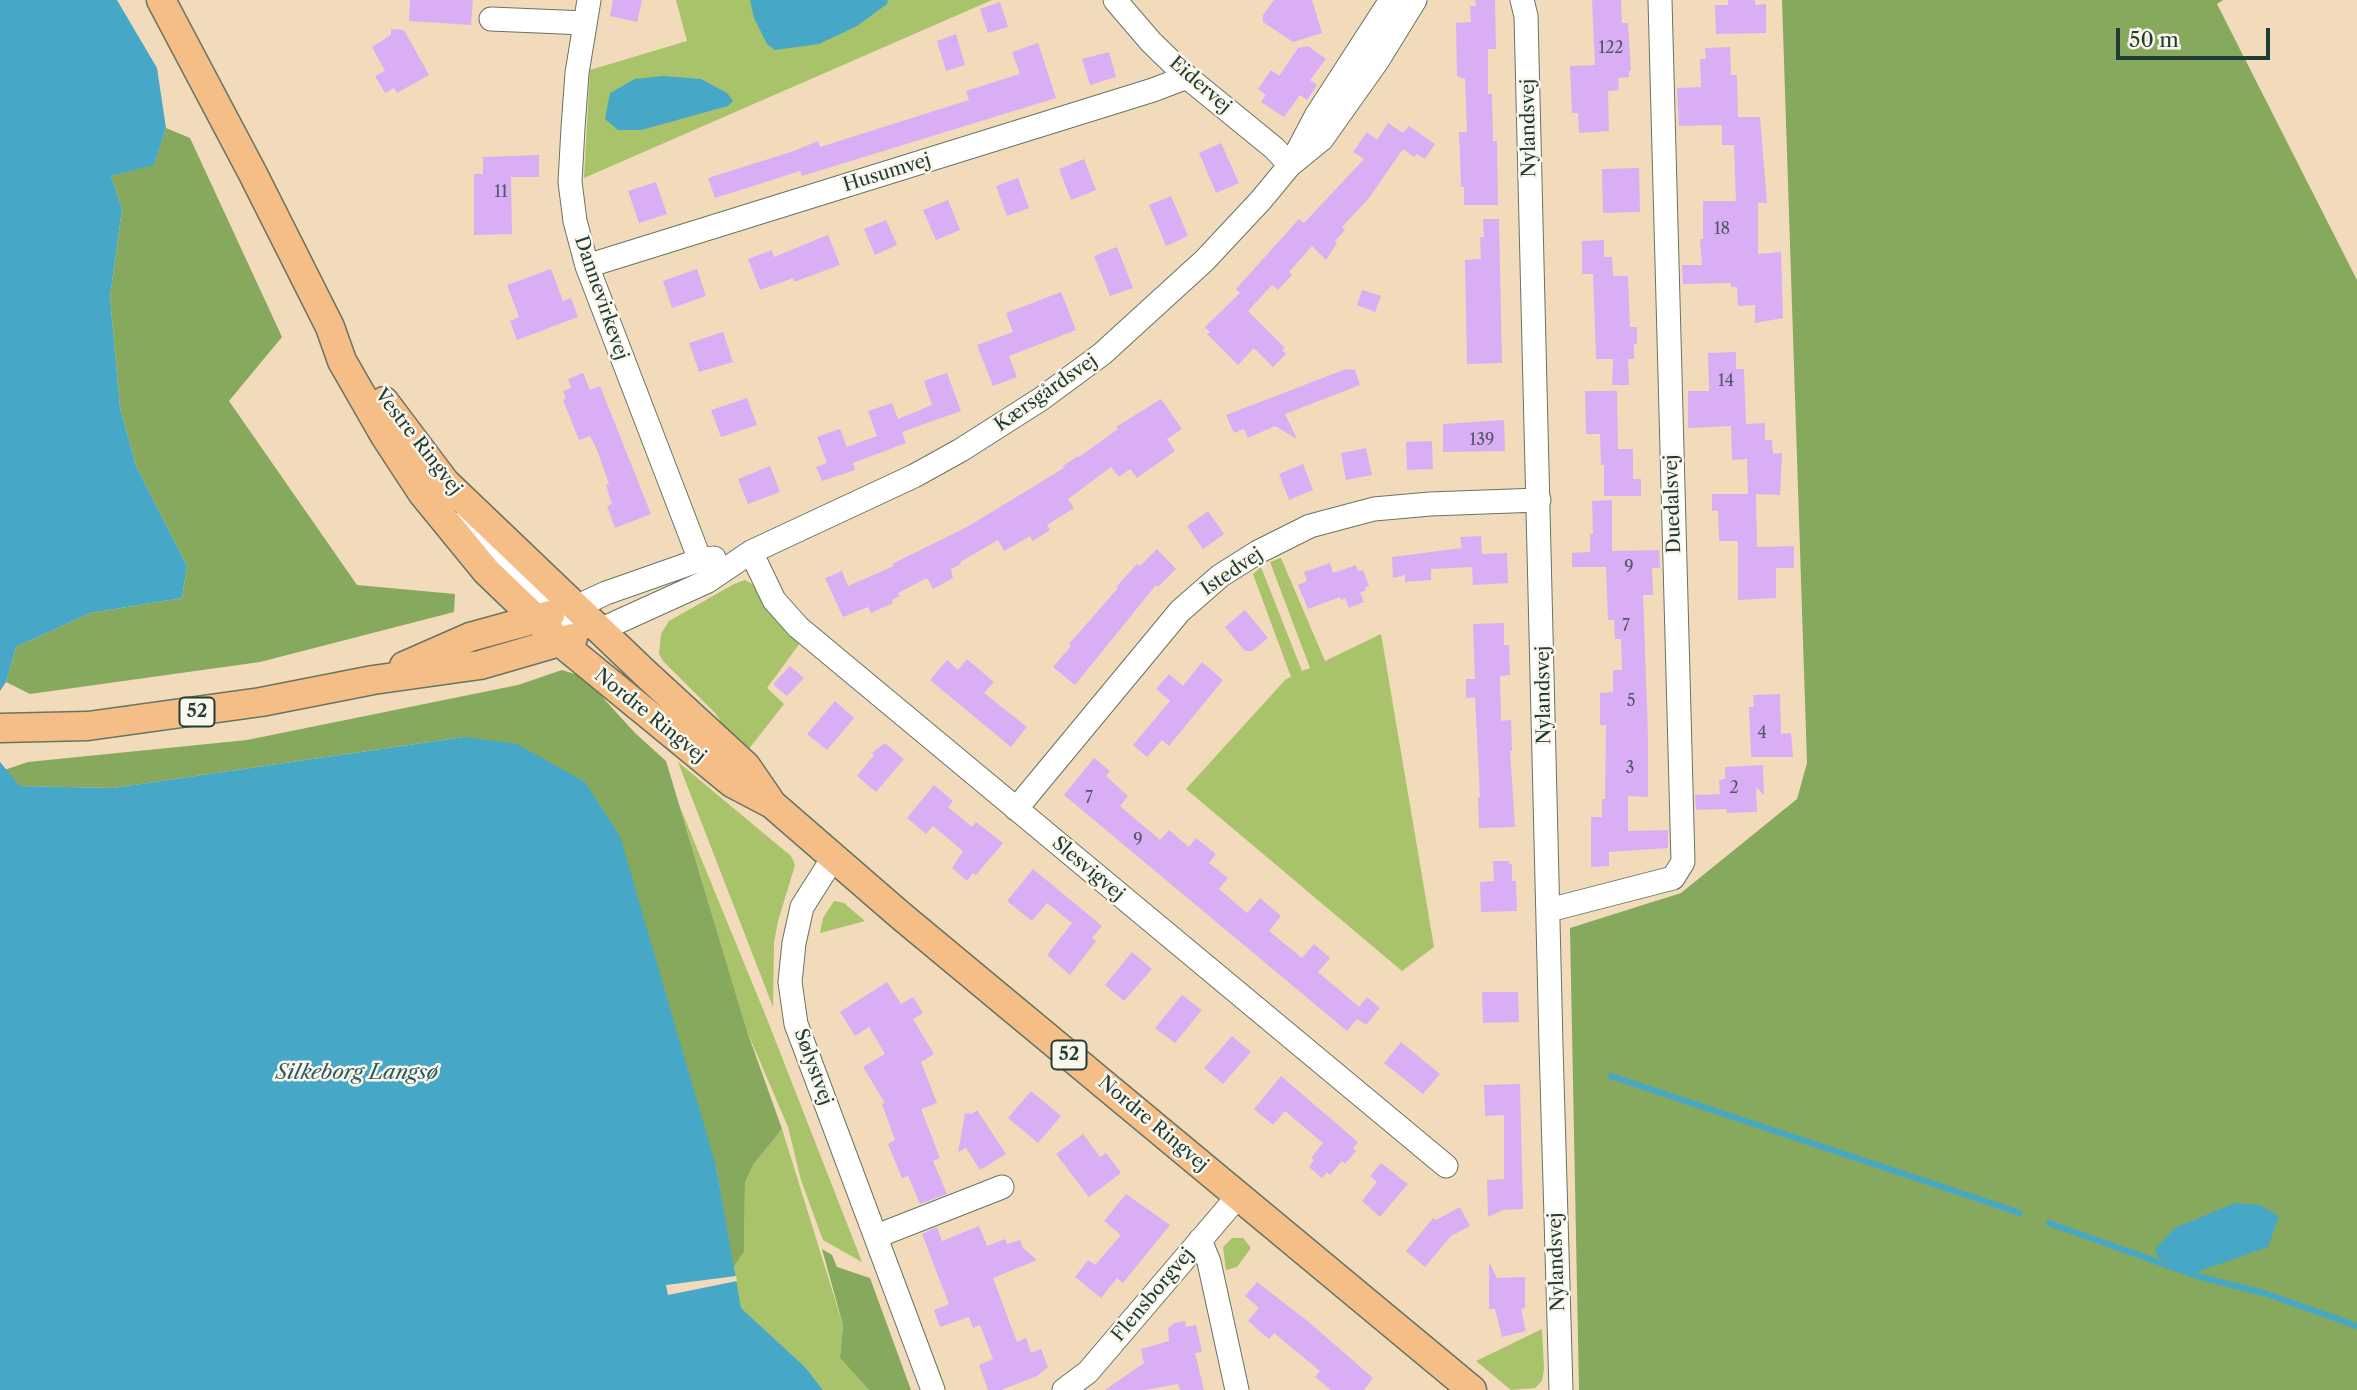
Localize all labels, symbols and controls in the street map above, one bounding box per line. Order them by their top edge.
scale bar [2119,14,2273,58]
text: 50 m [2129,27,2179,52]
house number: 122 [1598,38,1624,58]
street label: Eidervej [1164,52,1236,118]
street label: Nylandsvej [1517,78,1541,178]
street label: Husumvej [840,149,934,197]
house number: 11 [494,182,508,202]
house number: 18 [1714,219,1730,239]
street label: Dannevirkevej [569,233,633,363]
street label: Kærsgårdsvej [990,349,1102,437]
house number: 14 [1718,371,1734,391]
street label: Vestre Ringvej [369,384,467,500]
house number: 139 [1470,430,1494,450]
street label: Duedalsvej [1660,454,1686,554]
street label: Istedvej [1197,543,1267,601]
house number: 9 [1624,557,1634,577]
house number: 7 [1622,616,1630,636]
street label: Nylandsvej [1532,645,1556,745]
street label: Nordre Ringvej [590,664,710,768]
house number: 5 [1627,691,1635,711]
road number: 52 [180,698,214,726]
house number: 4 [1757,723,1767,743]
house number: 3 [1626,758,1634,778]
house number: 2 [1729,778,1739,798]
house number: 7 [1085,788,1093,808]
house number: 9 [1133,830,1143,850]
street label: Slesvigvej [1047,832,1129,906]
street label: Sølystvej [789,1026,837,1108]
road number: 52 [1052,1040,1086,1070]
water label: Silkeborg Langsø [276,1060,438,1086]
street label: Nordre Ringvej [1093,1071,1213,1177]
street label: Nylandsvej [1544,1212,1570,1312]
street label: Flensborgvej [1107,1243,1199,1347]

